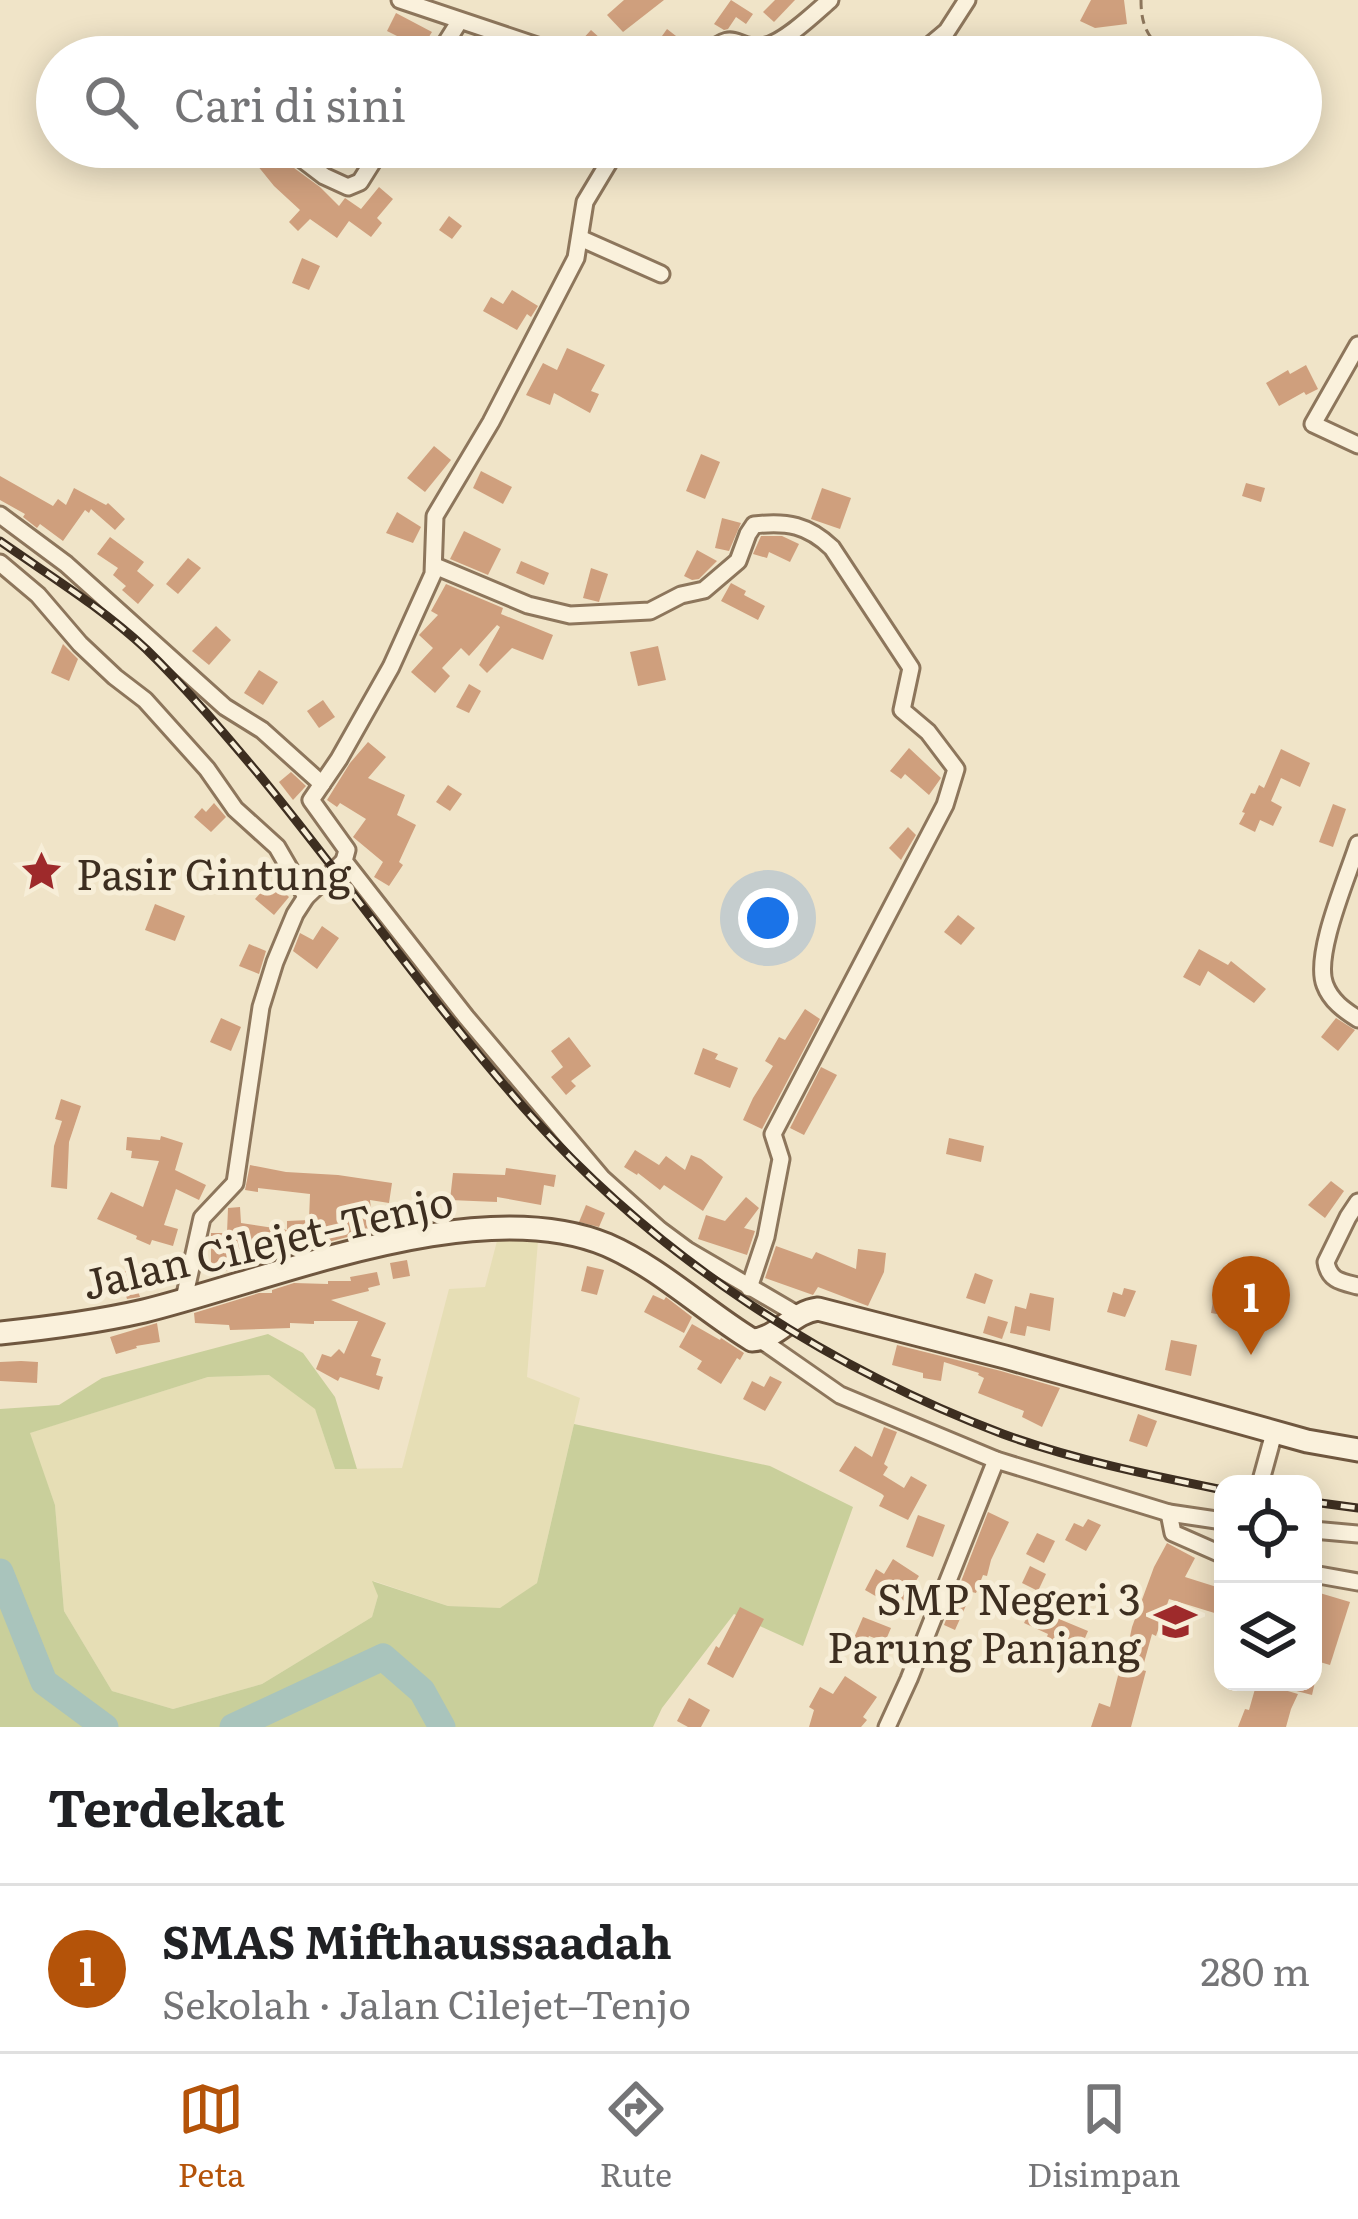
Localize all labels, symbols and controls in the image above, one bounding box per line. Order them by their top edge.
search box [36,36,1322,168]
icon: search [78,69,144,135]
text: Cari di sini [174,69,406,136]
place label: Pasir Gintung [76,841,352,903]
place icon: Pasir Gintung [19,849,65,895]
your location [738,888,798,948]
street label: Jalan Cilejet–Tenjo [75,1167,459,1313]
pin: 1 [1212,1256,1290,1355]
map controls [1214,1475,1322,1691]
button: locate [1214,1475,1322,1583]
place label: SMP Negeri 3 Parung Panjang [827,1566,1142,1676]
button: layers [1214,1583,1322,1691]
school or university icon: SMP Negeri 3 Parung Panjang [1152,1598,1198,1644]
text: Terdekat [48,1767,285,1843]
text: SMAS Mifthaussaadah [162,1906,672,1973]
text: 1 [79,1940,95,1998]
text: 280 m [1201,1940,1310,1998]
text: Sekolah · Jalan Cilejet–Tenjo [162,1973,691,2031]
tab: Peta [177,2076,245,2197]
tab: Rute [600,2076,672,2197]
tab: Disimpan [1027,2076,1181,2197]

